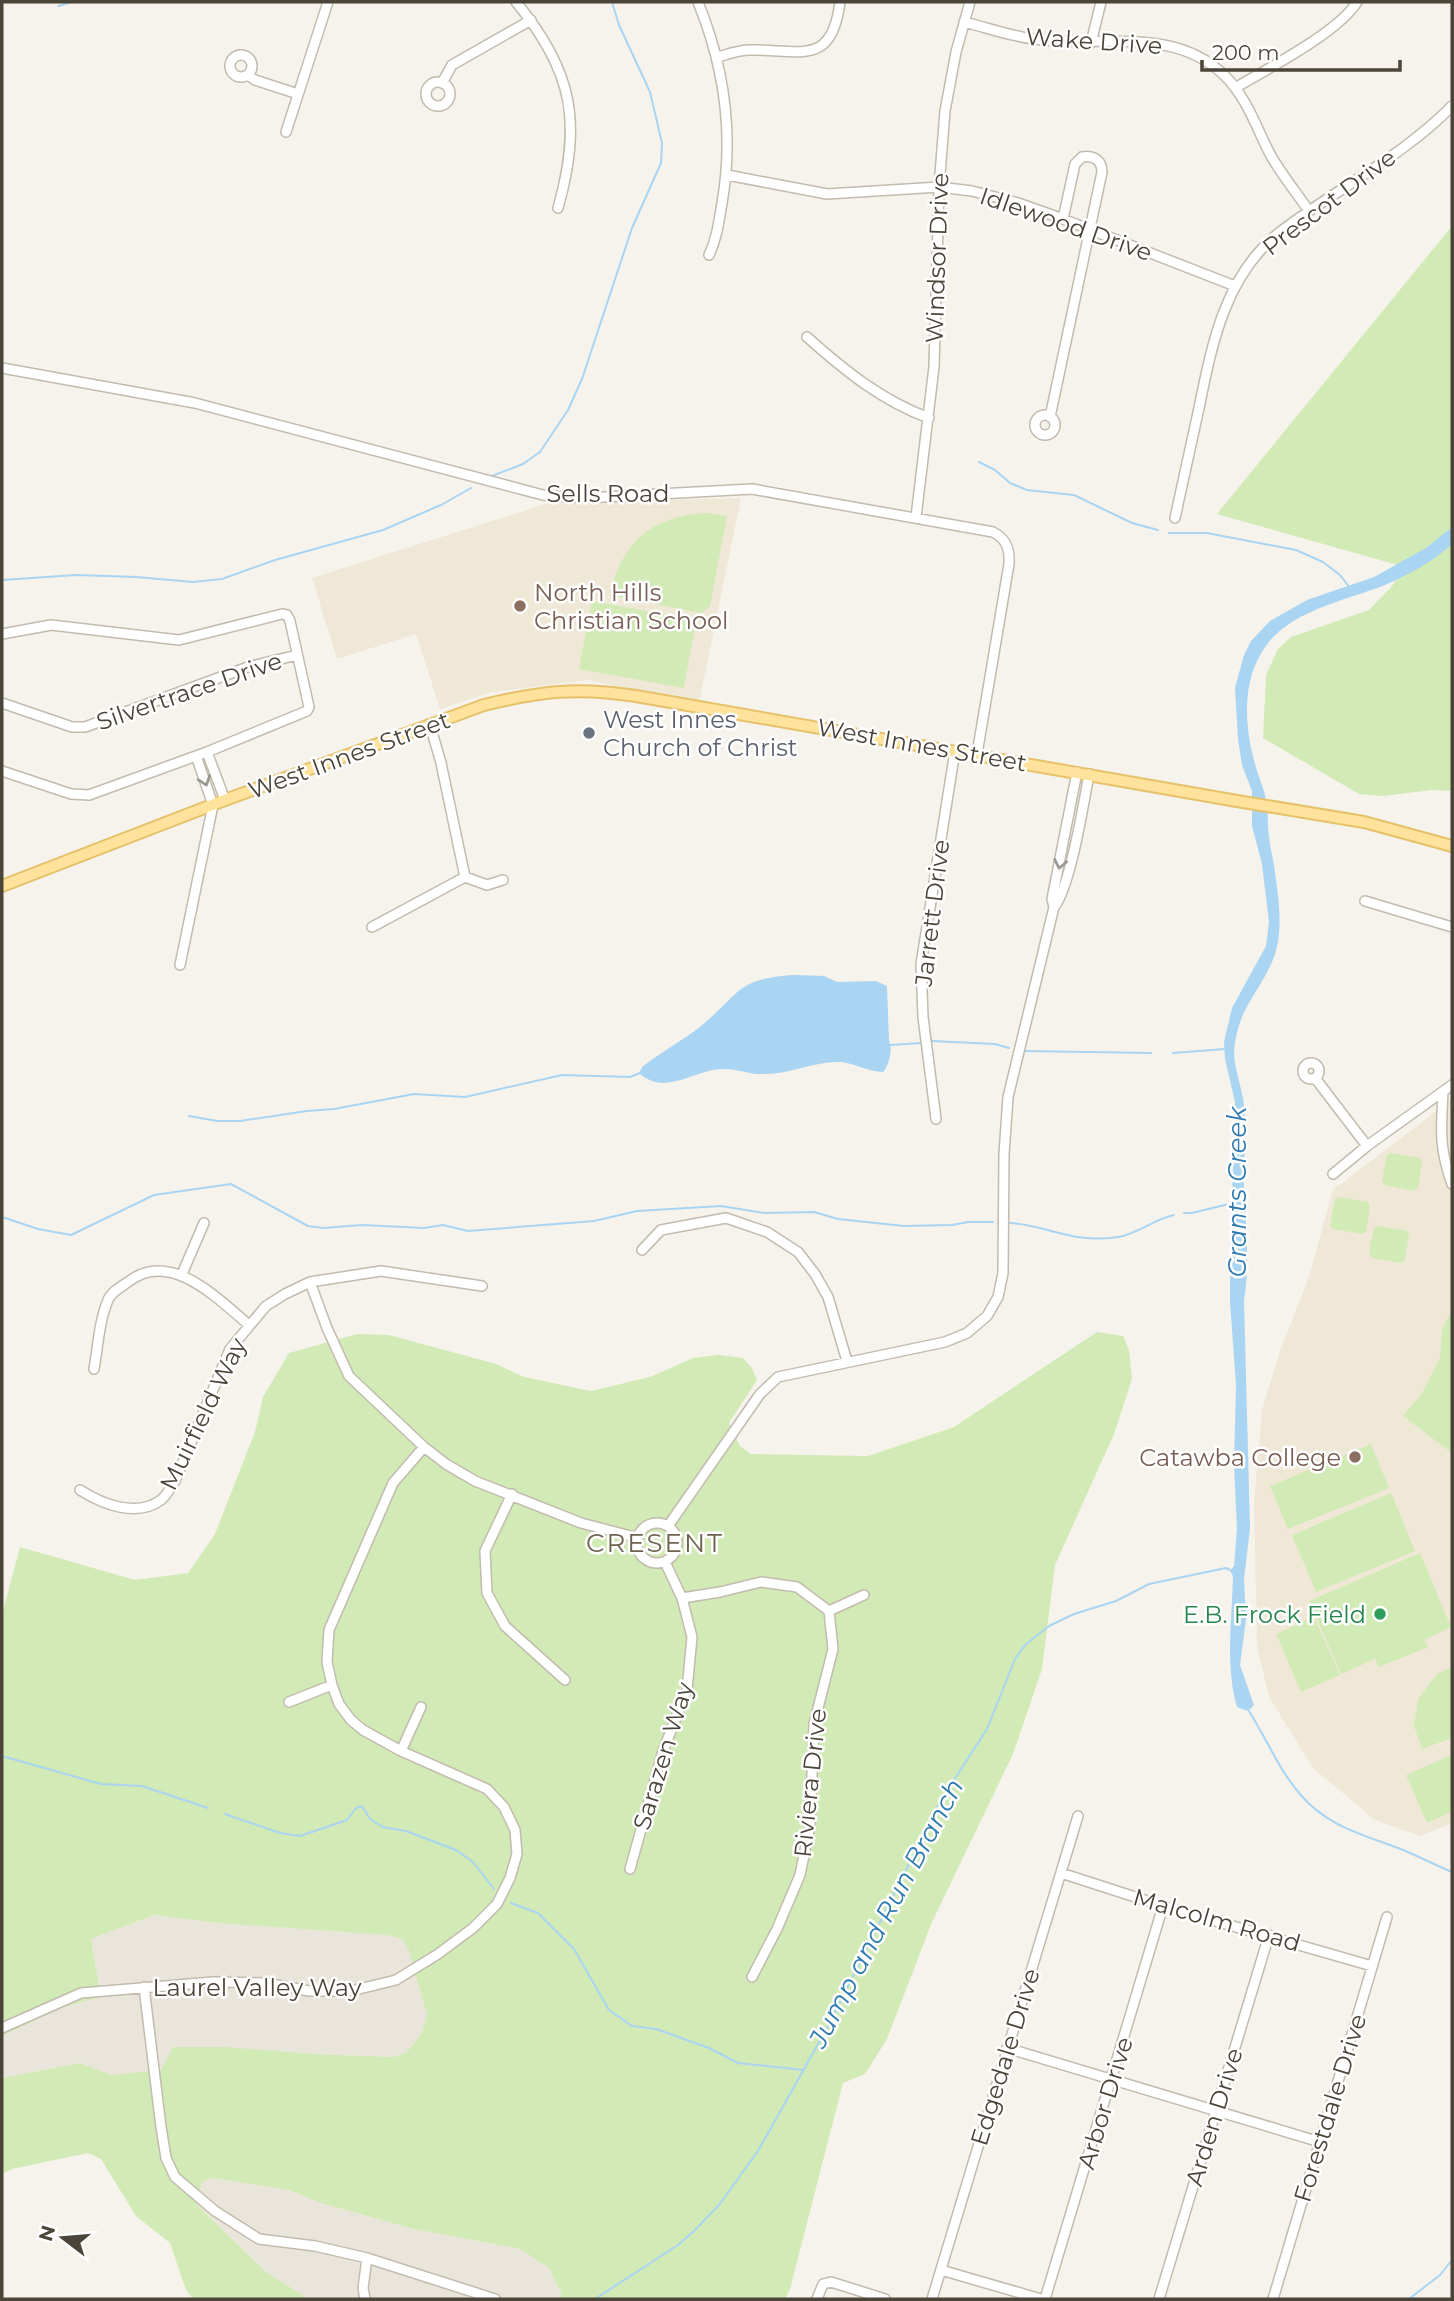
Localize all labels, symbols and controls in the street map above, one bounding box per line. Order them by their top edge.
street label: Wake Drive [1025,22,1163,60]
scale bar [1202,28,1400,72]
text: 200 m [1212,40,1279,65]
street label: Prescot Drive [1257,142,1401,262]
street label: Windsor Drive [920,172,954,344]
street label: Idlewood Drive [976,181,1156,267]
street label: Sells Road [547,479,669,508]
place label: North Hills Christian School [534,578,729,635]
marker: North Hills Christian School [512,598,528,614]
street label: Silvertrace Drive [92,646,286,736]
street label: West Innes Street [244,705,454,805]
place label: West Innes Church of Christ [603,705,798,762]
street label: West Innes Street [815,712,1029,778]
marker: West Innes Church of Christ [581,725,597,741]
one-way arrow [197,774,211,786]
street label: Jarrett Drive [908,838,955,989]
one-way arrow [1053,858,1068,870]
water label: Grants Creek [1221,1105,1253,1278]
street label: Muirfield Way [154,1333,252,1495]
place label: Catawba College [1139,1443,1341,1472]
marker: Catawba College [1347,1449,1363,1465]
district label: CRESENT [586,1527,724,1559]
place label: E.B. Frock Field [1183,1600,1366,1629]
marker: E.B. Frock Field [1372,1606,1388,1622]
street label: Sarazen Way [627,1679,699,1833]
street label: Riviera Drive [788,1707,832,1859]
water label: Jump and Run Branch [801,1773,970,2054]
street label: Malcolm Road [1130,1882,1304,1958]
street label: Edgedale Drive [964,1965,1046,2149]
street label: Laurel Valley Way [152,1973,362,2002]
street label: Forestdale Drive [1288,2010,1372,2206]
street label: Arbor Drive [1071,2033,1139,2173]
street label: Arden Drive [1179,2045,1249,2189]
north arrow [28,2203,98,2273]
text: N [34,2223,60,2244]

